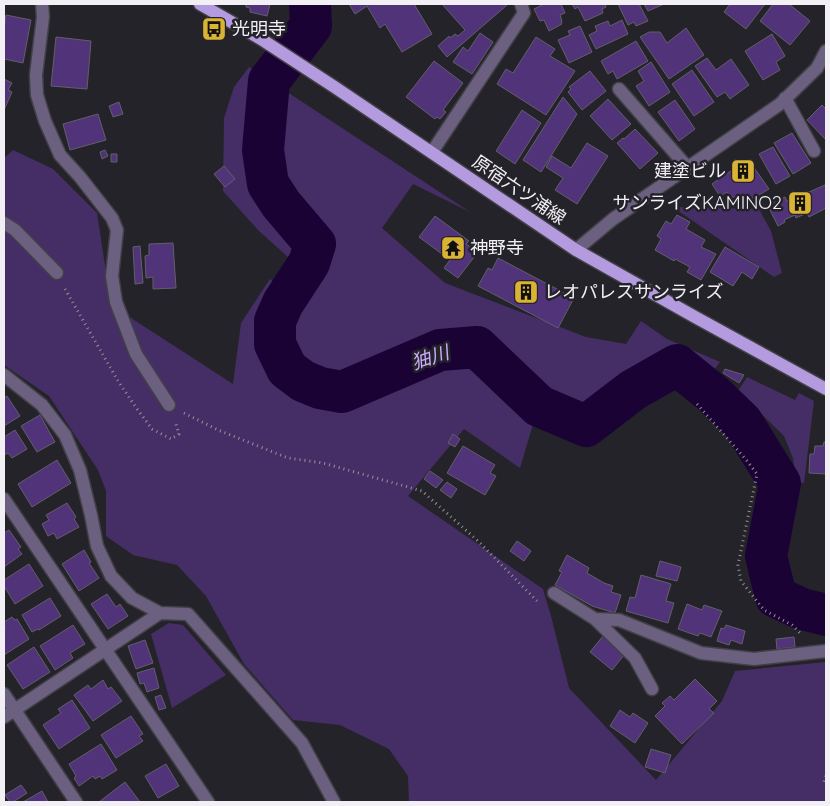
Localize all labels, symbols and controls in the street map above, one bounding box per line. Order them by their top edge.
bus stop icon: 光明寺 [201,16,227,42]
place label: 光明寺 [232,17,286,40]
street label: 原宿六ツ浦線 [468,150,570,229]
building icon: 建塗ビル [730,158,756,184]
place label: 建塗ビル [654,159,726,182]
building icon: サンライズKAMINO2 [787,190,813,216]
place label: サンライズKAMINO2 [612,191,782,214]
temple icon: 神野寺 [440,235,466,261]
place label: 神野寺 [470,236,524,259]
building icon: レオパレスサンライズ [513,279,539,305]
place label: レオパレスサンライズ [544,280,723,303]
water label: 㹨川 [408,339,454,374]

